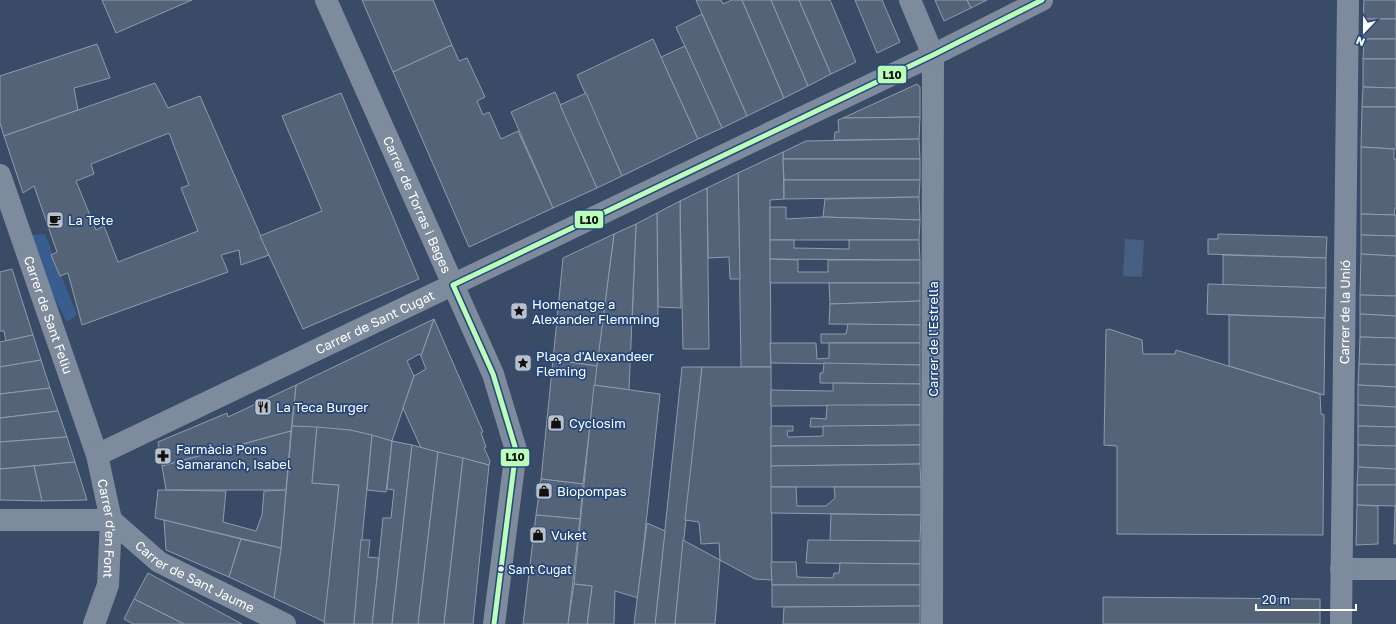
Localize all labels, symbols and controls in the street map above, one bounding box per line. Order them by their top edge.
north arrow [1344,12,1384,52]
text: N [1354,34,1366,49]
line badge: L10 [877,65,907,84]
text: L10 [882,68,902,81]
street label: Carrer de Torras i Bages [380,134,455,276]
cafe icon: La Tete [45,210,65,230]
line badge: L10 [574,210,604,229]
place label: La Tete [68,212,113,228]
text: L10 [579,213,599,226]
street label: Carrer de Sant Feliu [21,254,76,376]
street label: Carrer de la Unió [1336,260,1353,364]
street label: Carrer de l'Estrella [925,281,941,397]
street label: Carrer de Sant Cugat [313,287,437,357]
place label: Homenatge a Alexander Flemming [532,296,660,327]
place icon: Homenatge a Alexander Flemming [509,301,529,321]
place label: Plaça d'Alexandeer Fleming [536,348,654,379]
place icon: Plaça d'Alexandeer Fleming [513,353,533,373]
restaurant icon: La Teca Burger [253,397,273,417]
place label: La Teca Burger [276,399,368,415]
shop icon: Cyclosim [546,413,566,433]
place label: Cyclosim [569,415,626,431]
place label: Farmàcia Pons Samaranch, Isabel [176,441,291,472]
pharmacy icon: Farmàcia Pons Samaranch, Isabel [153,446,173,466]
line badge: L10 [500,448,530,467]
text: L10 [505,450,525,463]
street label: Carrer d'en Font [94,477,119,579]
shop icon: Biopompas [534,481,554,501]
place label: Biopompas [557,483,627,499]
shop icon: Vuket [528,525,548,545]
place label: Vuket [551,527,587,543]
street label: Carrer de Sant Jaume [132,537,257,616]
place label: Sant Cugat [508,562,572,577]
marker: Sant Cugat [496,564,506,574]
scale bar [1256,586,1356,612]
text: 20 m [1262,592,1290,607]

